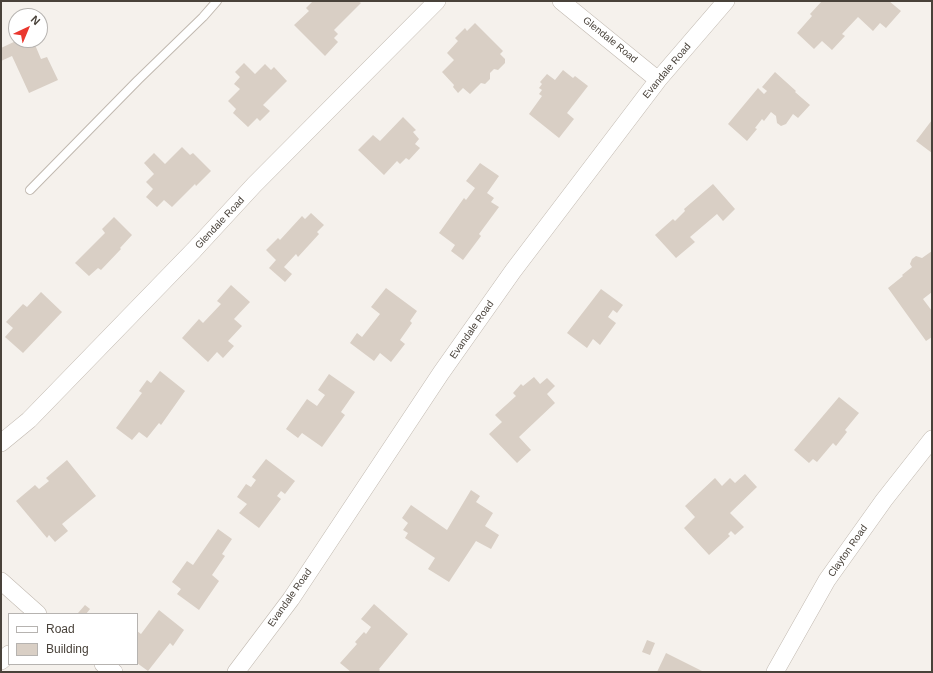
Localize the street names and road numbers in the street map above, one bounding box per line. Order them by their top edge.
street label: Glendale Road [580,14,640,66]
street label: Evandale Road [640,41,694,101]
street label: Glendale Road [193,195,247,251]
street label: Evandale Road [447,299,497,361]
street label: Clayton Road [826,523,870,579]
street label: Evandale Road [265,567,315,629]

